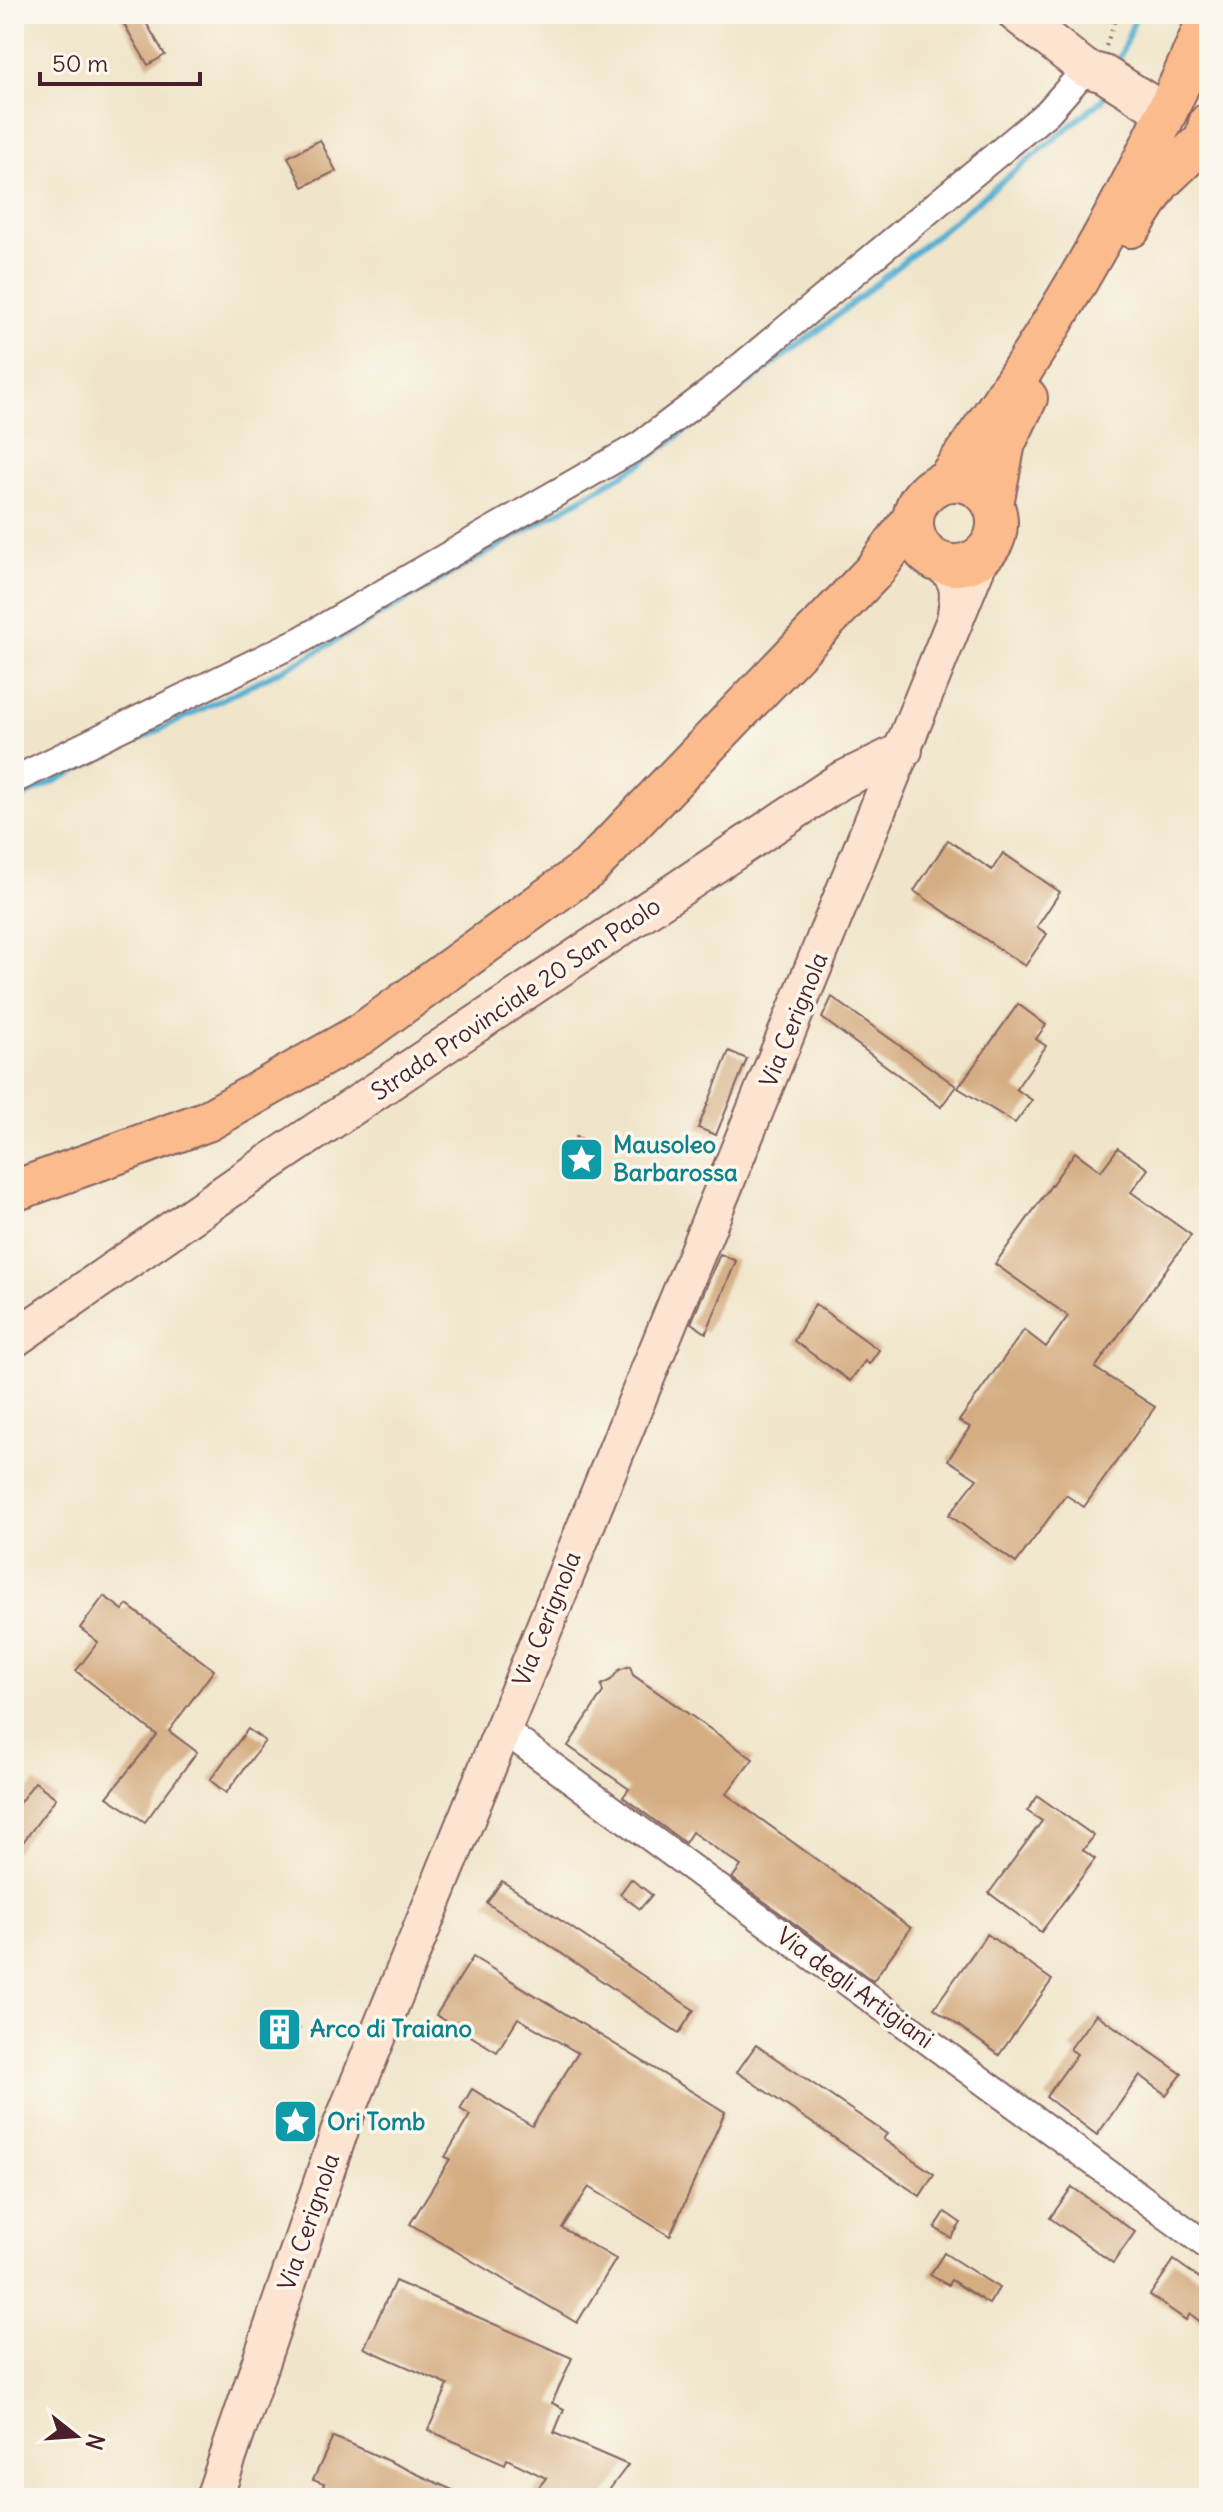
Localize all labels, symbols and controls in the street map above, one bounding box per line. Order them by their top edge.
scale bar [40,36,200,86]
text: 50 m [52,48,108,78]
street label: Strada Provinciale 20 San Paolo [365,890,666,1106]
street label: Via Cerignola [752,948,834,1092]
place label: Mausoleo Barbarossa [613,1129,738,1187]
place icon: Mausoleo Barbarossa [558,1135,606,1183]
street label: Via Cerignola [505,1547,587,1691]
street label: Via degli Artigiani [771,1920,940,2054]
building icon: Arco di Traiano [255,2005,303,2053]
place label: Arco di Traiano [310,2013,472,2043]
place icon: Ori Tomb [272,2098,320,2146]
place label: Ori Tomb [327,2106,425,2136]
street label: Via Cerignola [271,2149,346,2294]
north arrow [36,2396,116,2476]
text: N [80,2430,111,2453]

